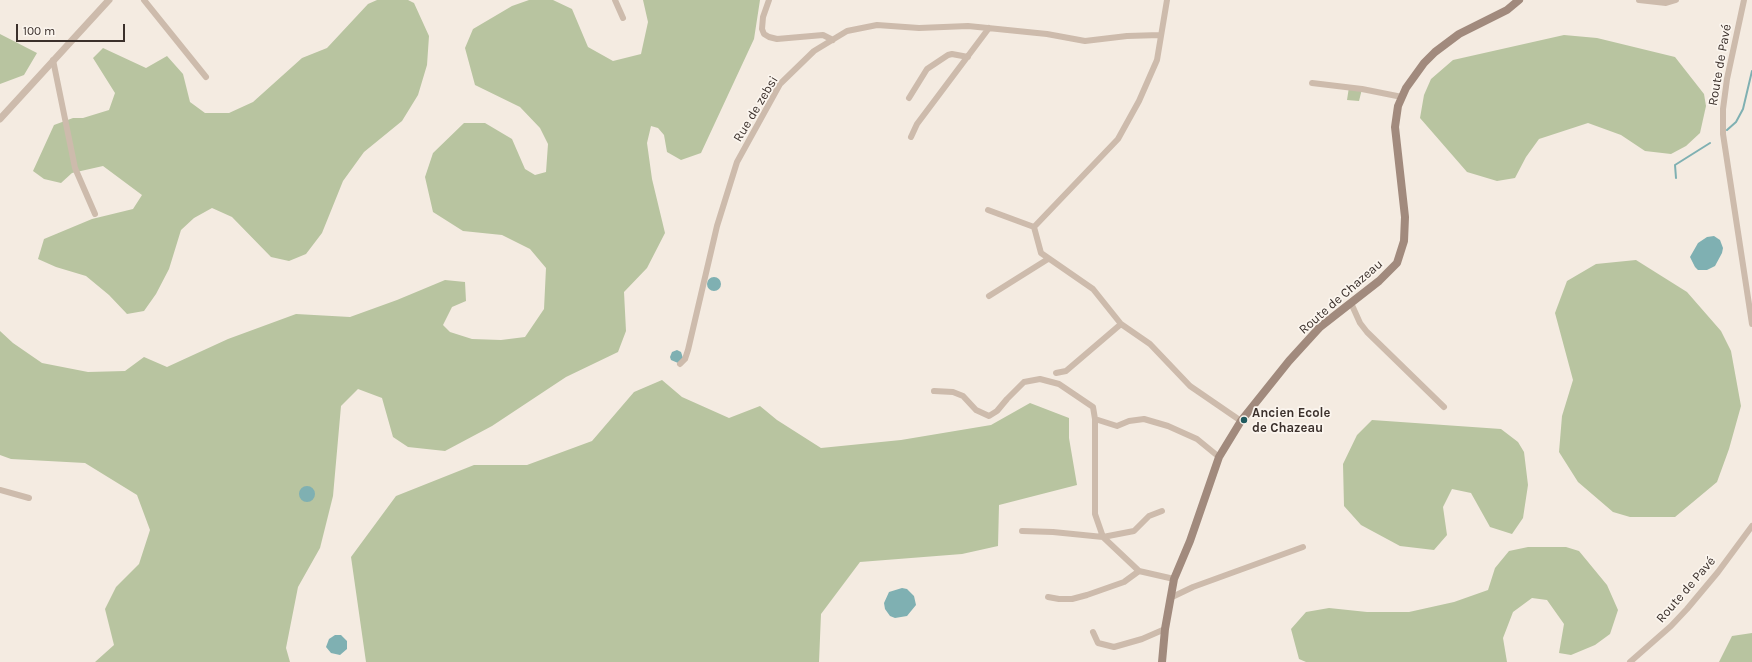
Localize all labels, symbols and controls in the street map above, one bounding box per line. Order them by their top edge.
scale bar [18,16,127,42]
street label: Route de Pavé [1705,23,1735,107]
text: 100 m [23,24,55,38]
street label: Rue de zebsi [730,73,782,145]
street label: Route de Chazeau [1296,256,1386,338]
place label: Ancien Ecole de Chazeau [1252,405,1330,436]
marker: Ancien Ecole de Chazeau [1239,415,1249,425]
street label: Route de Pavé [1653,554,1719,626]

